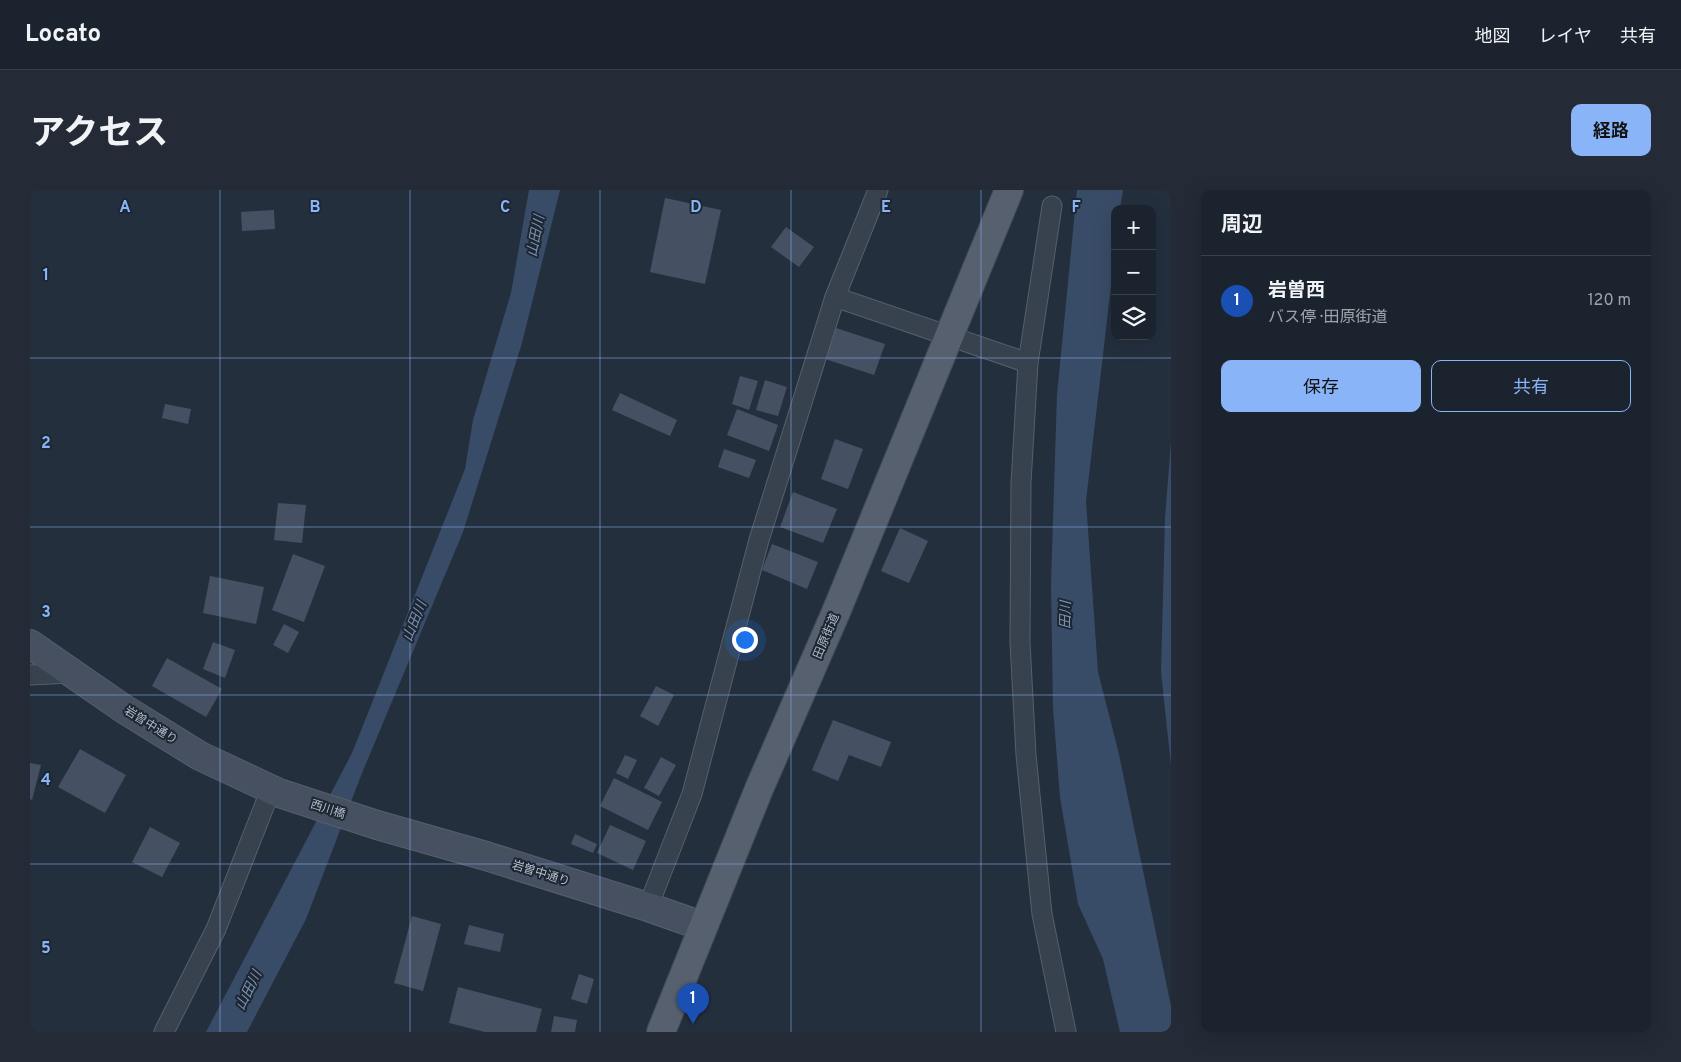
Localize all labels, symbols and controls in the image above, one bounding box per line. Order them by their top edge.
text: Locato [25,20,101,50]
text: 地図 [1475,26,1511,49]
text: レイヤ [1539,26,1592,49]
text: 共有 [1620,26,1656,49]
button: 経路 [1571,104,1651,156]
text: アクセス [30,113,168,157]
text: A [119,198,131,218]
text: B [309,198,321,218]
text: C [500,198,510,218]
text: D [690,198,702,218]
text: E [881,198,891,218]
text: F [1071,198,1081,218]
map controls [1111,205,1156,340]
button: + [1111,205,1156,250]
water label: 山田川 [524,212,549,259]
text: 周辺 [1221,212,1263,239]
button: − [1111,250,1156,295]
text: 1 [43,266,49,286]
text: 岩曽西 [1268,279,1325,303]
text: 1 [1234,291,1240,311]
text: 120 m [1588,291,1631,311]
button: layers [1111,295,1156,340]
text: バス停 · 田原街道 [1268,308,1388,328]
button: 保存 [1221,360,1421,412]
button: 共有 [1431,360,1631,412]
text: 2 [41,434,51,454]
water label: 山田川 [400,597,432,644]
water label: 田川 [1058,599,1075,629]
text: 3 [41,603,51,623]
street label: 田原街道 [810,611,844,662]
your location [732,627,758,653]
street label: 岩曽中通り [121,703,180,749]
text: 4 [41,771,51,791]
street label: 西川橋 [308,797,347,823]
street label: 岩曽中通り [510,858,572,890]
text: 5 [41,939,51,959]
water label: 山田川 [233,966,267,1013]
pin: 1 [677,983,709,1024]

